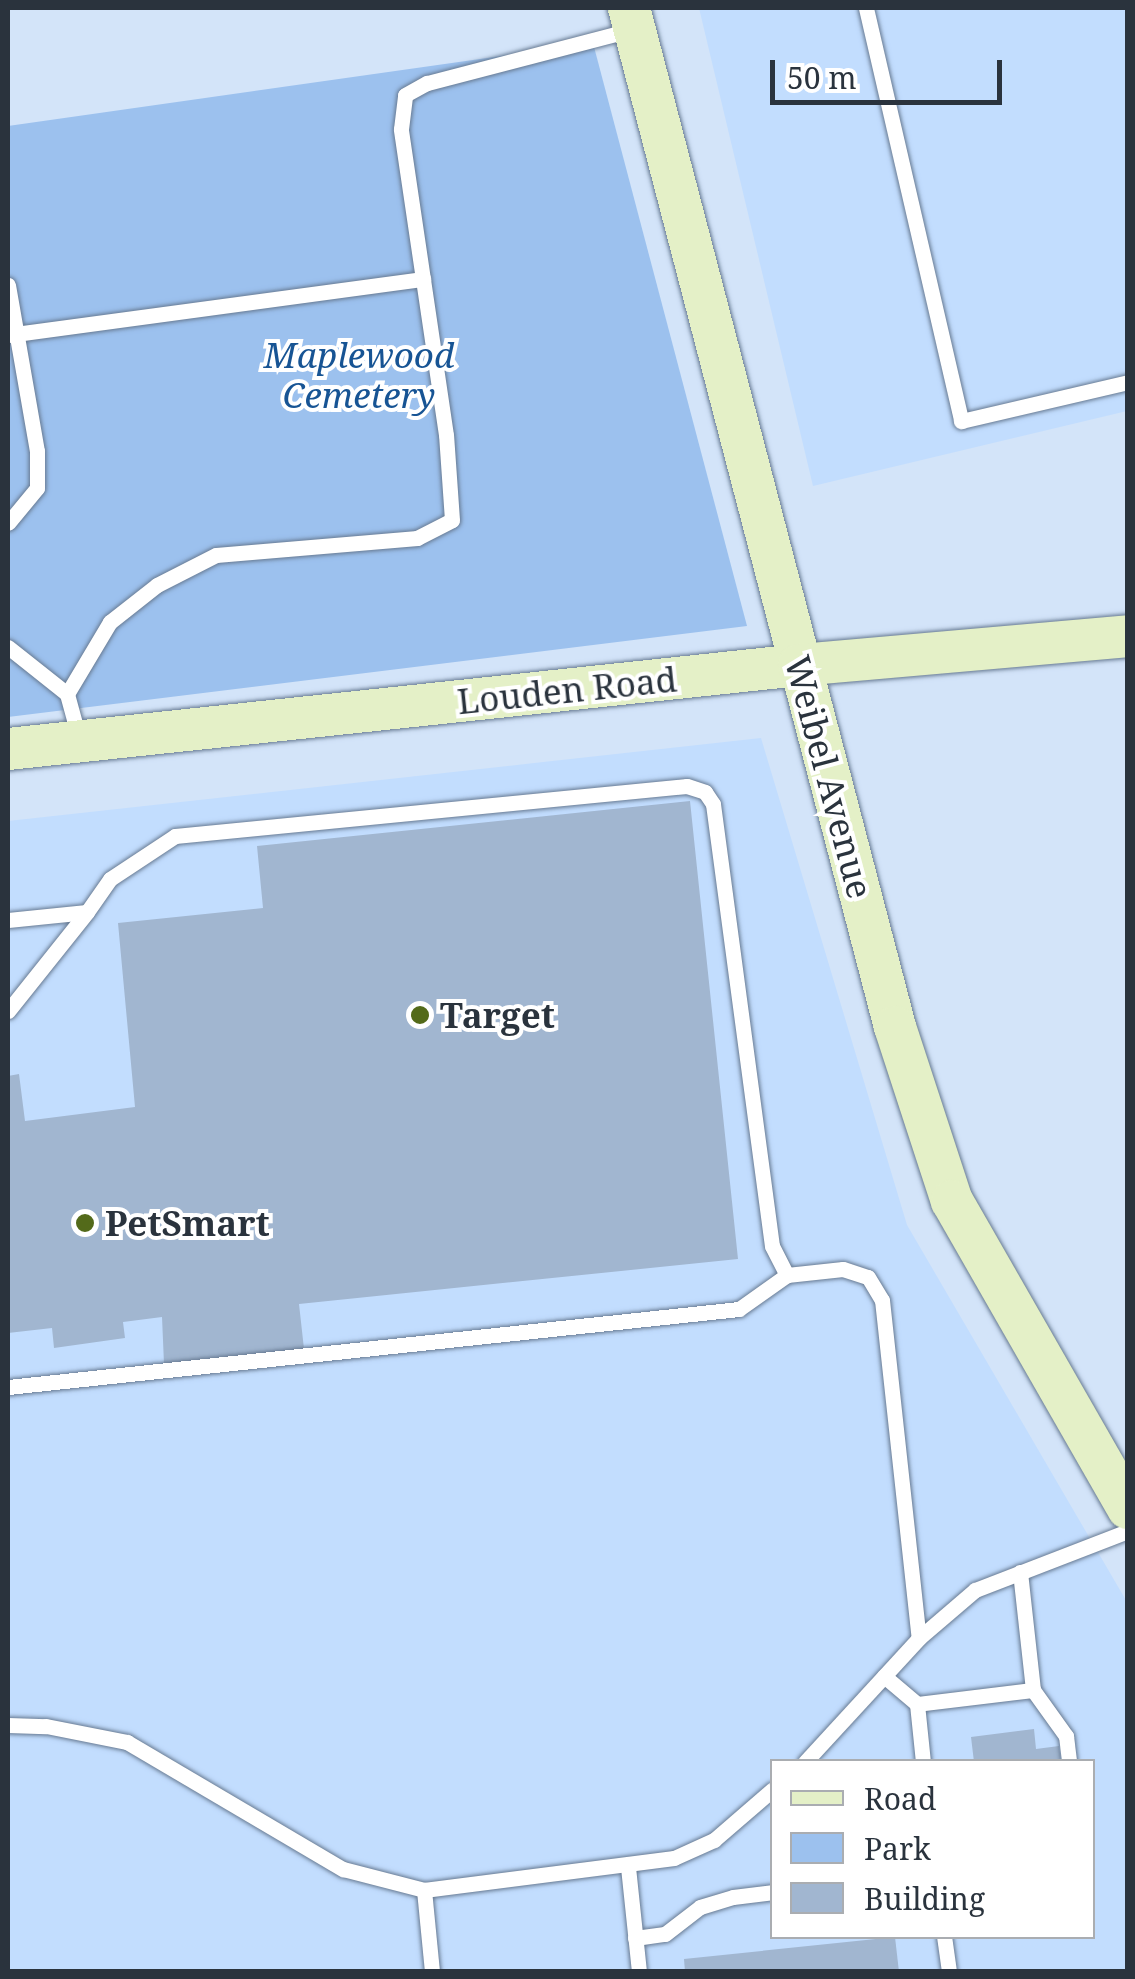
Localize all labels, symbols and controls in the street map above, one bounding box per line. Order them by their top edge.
scale bar [775,40,1008,102]
text: 50 m [787,57,857,98]
park label: Maplewood Cemetery [264,334,454,416]
street label: Weibel Avenue [776,651,882,903]
street label: Louden Road [455,658,679,722]
place label: Target [440,994,555,1036]
marker: Target [409,1004,431,1026]
place label: PetSmart [105,1202,270,1244]
marker: PetSmart [74,1212,96,1234]
legend [770,1759,1095,1939]
text: Road [864,1778,936,1819]
text: Park [864,1828,931,1869]
text: Building [864,1878,985,1919]

